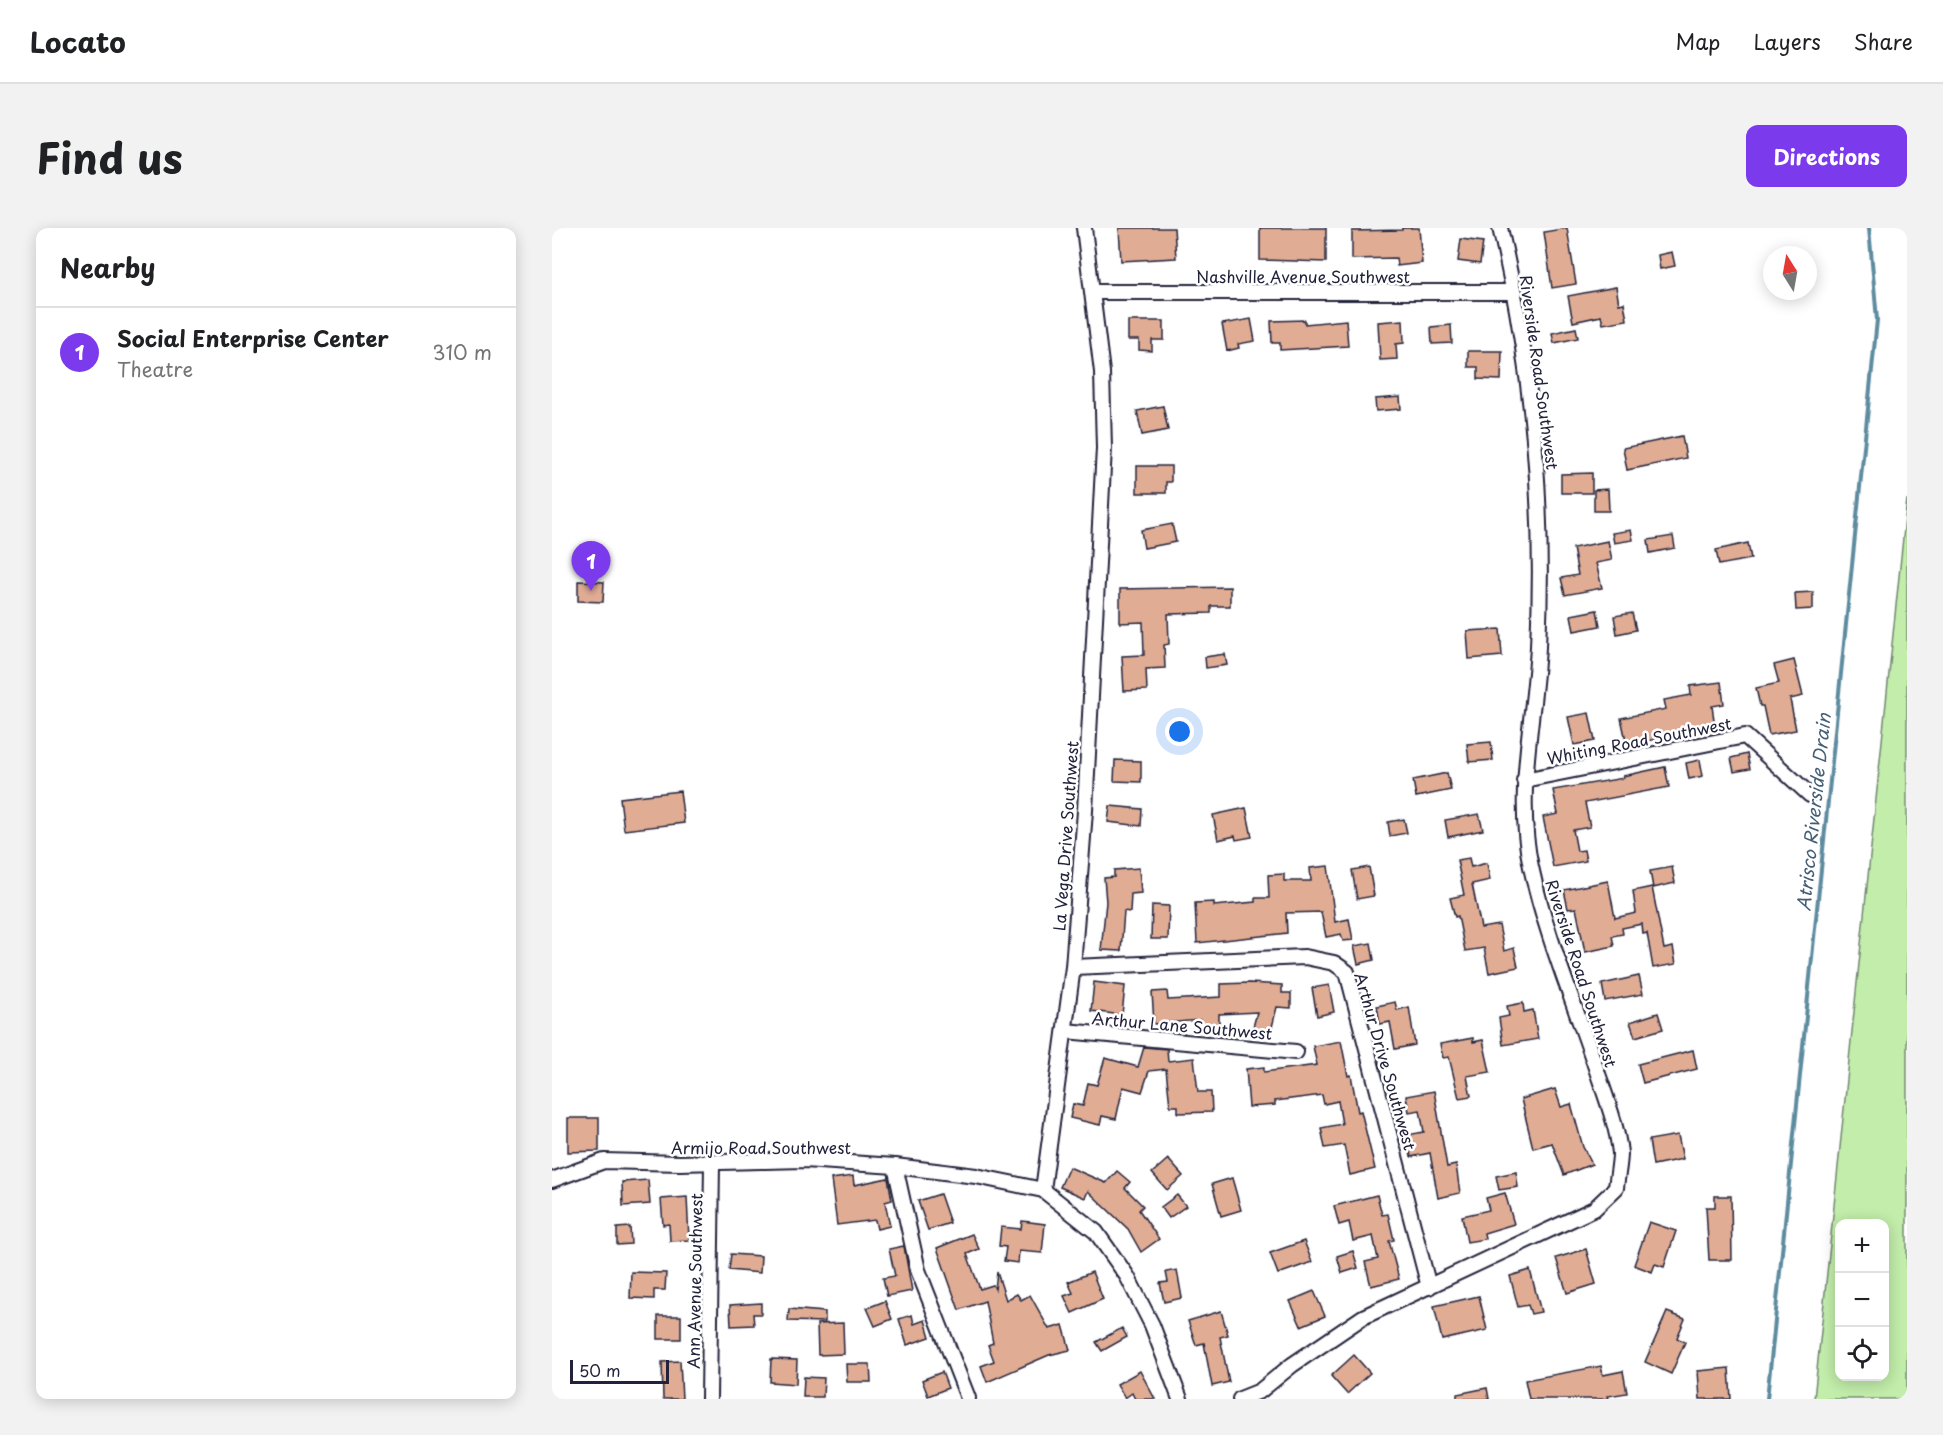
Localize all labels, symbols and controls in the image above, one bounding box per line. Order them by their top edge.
text: Locato [30,20,126,63]
text: Map [1676,25,1720,57]
text: Layers [1753,25,1821,57]
text: Share [1854,25,1913,57]
text: Find us [36,125,183,188]
button: Directions [1746,125,1907,187]
north arrow [1763,246,1817,300]
text: Nearby [60,248,155,287]
street label: Nashville Avenue Southwest [1196,264,1410,288]
street label: Riverside Road Southwest [1514,273,1566,471]
text: Social Enterprise Center [117,321,389,354]
text: 1 [75,337,84,367]
text: 310 m [432,337,492,367]
text: Theatre [117,354,193,384]
pin: 1 [572,542,610,591]
street label: Whiting Road Southwest [1545,710,1733,770]
water label: Atrisco Riverside Drain [1789,711,1837,912]
your location [1165,717,1194,746]
street label: La Vega Drive Southwest [1046,740,1084,932]
street label: Riverside Road Southwest [1540,876,1624,1070]
street label: Arthur Drive Southwest [1349,969,1423,1153]
street label: Arthur Lane Southwest [1091,1005,1273,1045]
street label: Armijo Road Southwest [671,1135,851,1159]
street label: Ann Avenue Southwest [680,1193,708,1369]
map controls [1835,1219,1889,1381]
button: + [1835,1219,1889,1273]
button: − [1835,1273,1889,1327]
button: locate [1835,1327,1889,1381]
scale bar [570,1357,669,1384]
text: 50 m [579,1358,620,1382]

